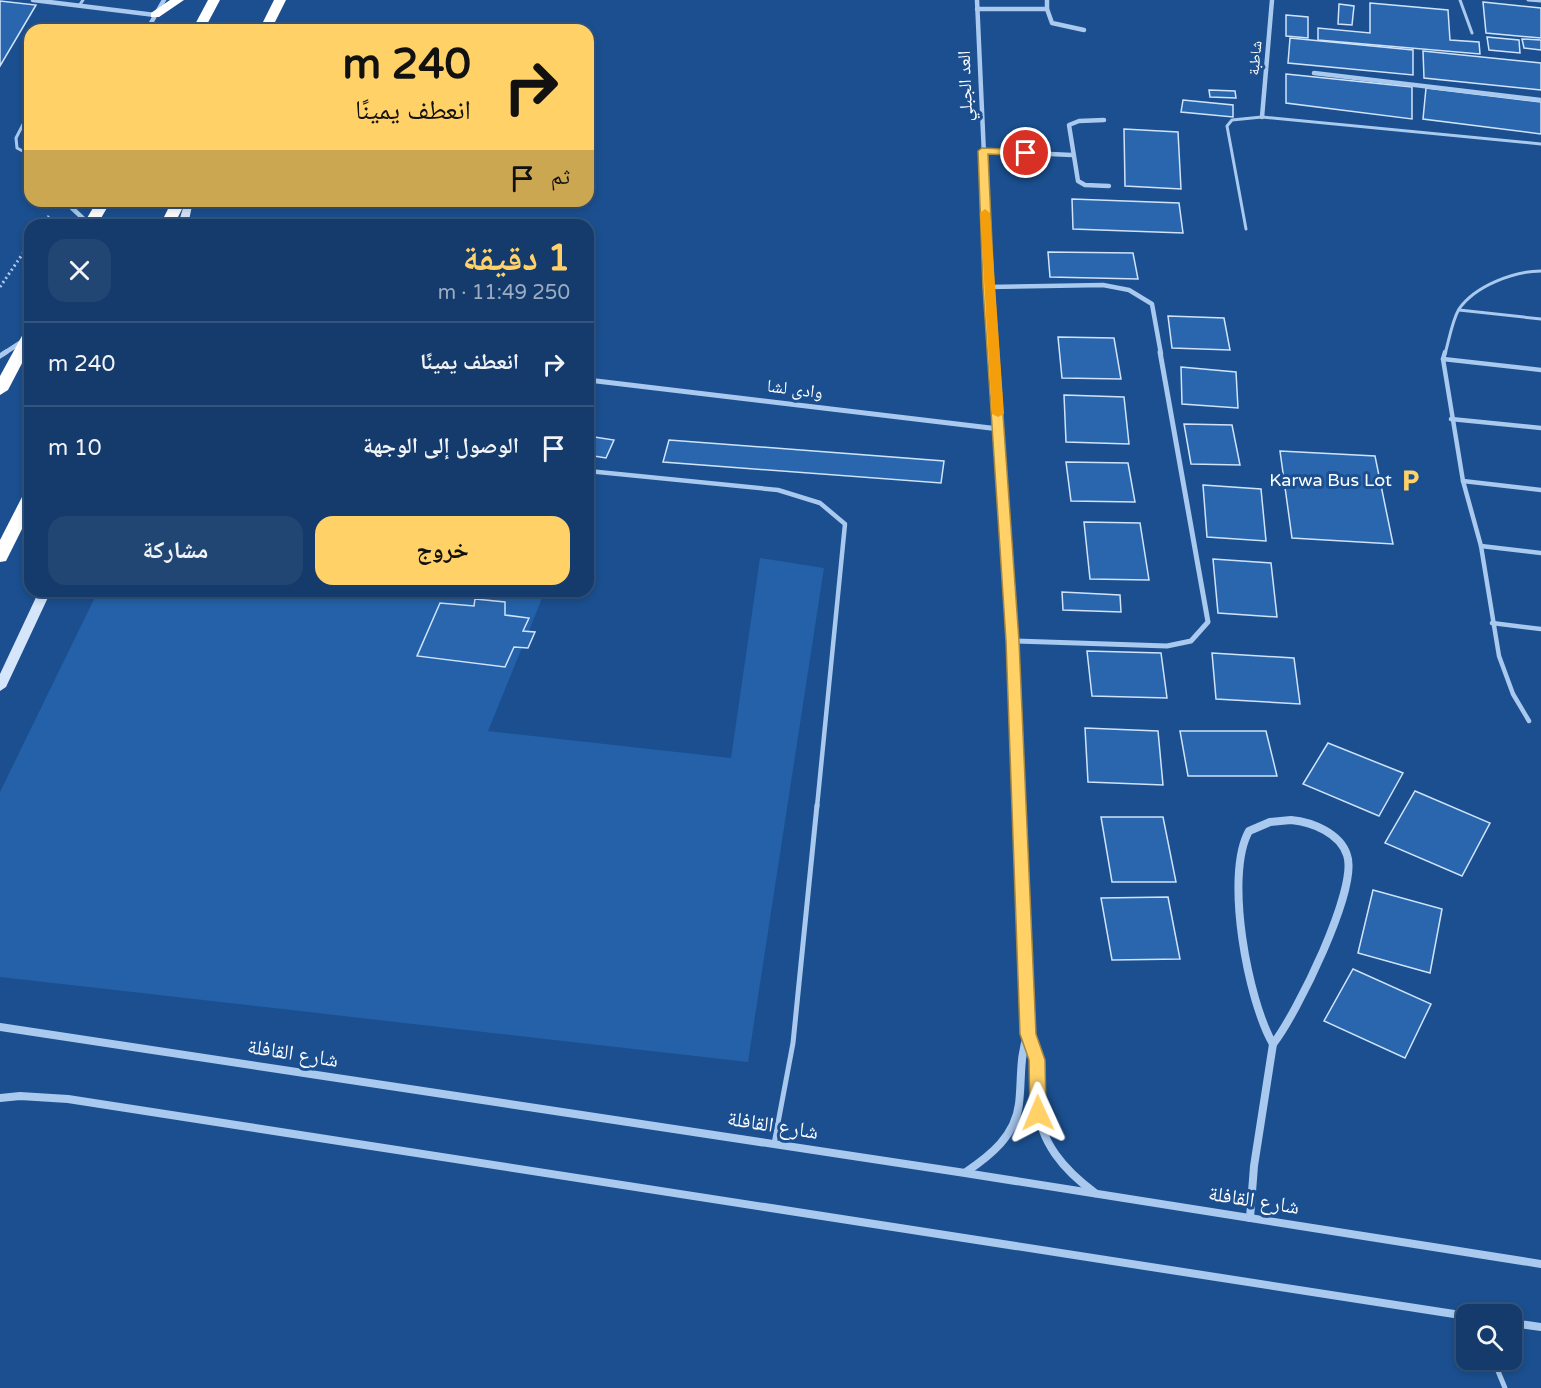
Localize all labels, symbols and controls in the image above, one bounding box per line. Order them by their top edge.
text: 240 m [342,39,471,90]
street label: شاطبة [1245,40,1265,76]
icon: right [492,48,570,126]
street label: العد الجبلي [953,50,981,122]
text: انعطف يمينًا [355,94,471,127]
pin [1000,127,1051,178]
icon: arrive [1009,136,1042,169]
icon: arrive [506,162,539,195]
text: ثم [551,164,570,190]
text: 1 دقيقة [462,237,570,280]
button: close [48,239,111,302]
text: 250 m · 11:49 [438,281,570,305]
icon: right [537,348,570,381]
text: انعطف يمينًا [420,349,519,375]
text: 240 m [48,351,115,377]
street label: وادى لشا [766,375,824,403]
icon: arrive [537,432,570,465]
text: الوصول إلى الوجهة [363,433,519,459]
text: 10 m [48,435,102,461]
parking icon: Karwa Bus Lot [1397,467,1423,493]
place label: Karwa Bus Lot [1269,469,1392,491]
button: مشاركة [48,516,303,585]
button: خروج [315,516,570,585]
street label: شارع القافلة [246,1034,340,1073]
position arrow [1006,1081,1070,1145]
street label: شارع القافلة [726,1106,820,1145]
street label: شارع القافلة [1207,1181,1301,1220]
map controls [1456,1304,1522,1370]
button: search [1456,1304,1522,1370]

